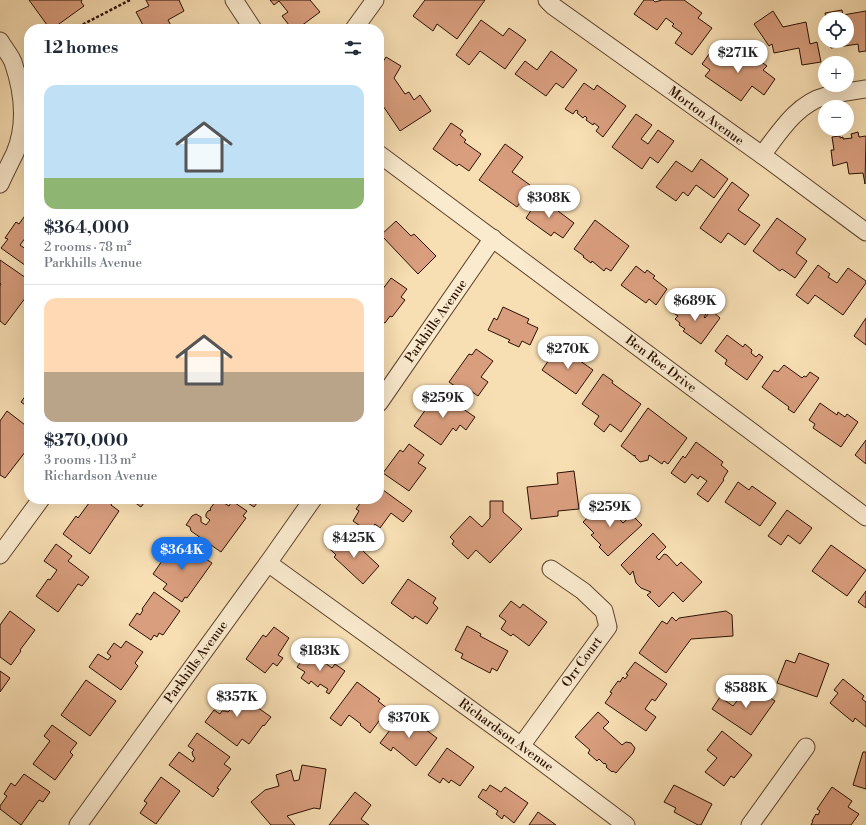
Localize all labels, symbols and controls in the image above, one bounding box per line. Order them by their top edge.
map controls [818,12,854,136]
button: locate [818,12,854,48]
text: 12 homes [44,37,118,59]
icon: filters [342,37,364,59]
pin: $271K [710,40,766,74]
text: $271K [718,45,758,61]
button: + [818,56,854,92]
street label: Morton Avenue [665,83,747,149]
button: − [818,100,854,136]
icon: home [168,111,240,183]
pin: $308K [521,185,577,219]
text: $308K [527,190,571,206]
text: $364,000 [44,217,129,239]
text: 2 rooms · 78 m² [44,239,132,255]
text: Parkhills Avenue [44,255,142,271]
street label: Parkhills Avenue [401,276,471,366]
pin: $689K [667,288,723,322]
text: $689K [674,293,716,309]
icon: home [168,324,240,396]
street label: Ben Roe Drive [622,332,700,396]
pin: $270K [540,336,596,370]
text: $270K [547,341,590,357]
pin: $259K [415,385,471,419]
text: $259K [422,390,464,406]
text: $370,000 [44,430,128,452]
text: 3 rooms · 113 m² [44,452,136,468]
text: Richardson Avenue [44,468,157,484]
pin: $259K [582,494,638,528]
text: $259K [589,499,631,515]
pin: $425K [326,525,382,559]
text: $425K [332,530,376,546]
pin: $364K [154,537,210,571]
text: $364K [160,542,204,558]
street label: Parkhills Avenue [161,617,232,706]
street label: Orr Court [558,633,606,690]
pin: $183K [292,638,348,672]
text: $183K [300,643,340,659]
pin: $588K [718,675,774,709]
text: $588K [725,680,767,696]
pin: $357K [209,684,265,718]
text: $357K [216,689,258,705]
street label: Richardson Avenue [455,695,557,775]
pin: $370K [381,705,437,739]
text: $370K [388,710,430,726]

